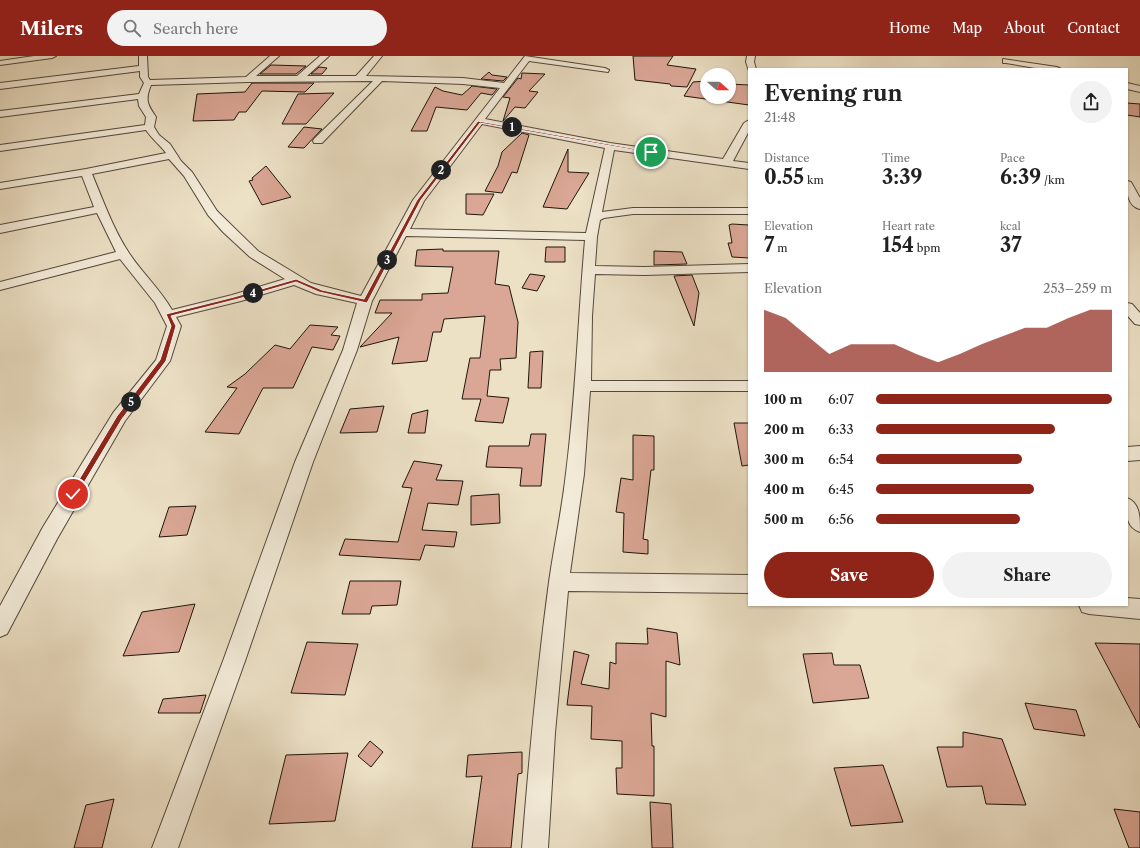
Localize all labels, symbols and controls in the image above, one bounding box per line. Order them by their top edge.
search box [107,10,387,46]
text: Milers [20,17,83,40]
icon: search [121,17,143,39]
text: Search here [153,19,238,38]
text: Home [889,19,930,37]
text: Map [952,19,982,37]
text: About [1004,19,1045,37]
text: Contact [1067,19,1120,37]
north arrow [700,68,736,104]
map controls [700,68,736,104]
text: Evening run [764,80,903,107]
button: share [1070,81,1112,123]
text: 21:48 [764,109,796,125]
pin: 1 [502,117,522,137]
text: 1 [510,120,514,134]
pin [634,135,668,169]
icon: arrive [640,141,662,163]
text: Distance [764,151,810,165]
text: Time [882,151,910,165]
text: Pace [1000,151,1025,165]
pin: 2 [431,160,451,180]
text: 2 [438,163,444,177]
text: 0.55 [764,165,804,189]
text: 3:39 [882,165,922,189]
text: 6:39 [1000,165,1041,189]
text: km [804,173,824,187]
text: /km [1041,173,1065,187]
text: Elevation [764,219,813,233]
text: Heart rate [882,219,935,233]
text: kcal [1000,219,1021,233]
text: 7 [764,233,774,257]
text: 154 [882,233,914,257]
text: 37 [1000,233,1022,257]
text: m [774,241,788,255]
text: bpm [914,241,940,255]
pin: 3 [377,250,397,270]
text: 3 [384,253,390,267]
text: Elevation [764,280,822,296]
text: 253–259 m [1043,280,1112,296]
pin: 4 [243,283,263,303]
text: 4 [250,286,256,300]
text: 100 m [764,391,803,407]
text: 6:07 [828,391,854,407]
pin: 5 [121,392,141,412]
text: 5 [128,395,134,409]
text: 200 m [764,421,804,437]
text: 6:33 [828,421,854,437]
text: 300 m [764,451,804,467]
text: 6:54 [828,451,854,467]
pin [56,477,90,511]
text: 400 m [764,481,804,497]
text: 6:45 [828,481,854,497]
icon: check [62,483,84,505]
text: 500 m [764,511,804,527]
text: 6:56 [828,511,854,527]
button: Save [764,552,934,598]
button: Share [942,552,1112,598]

